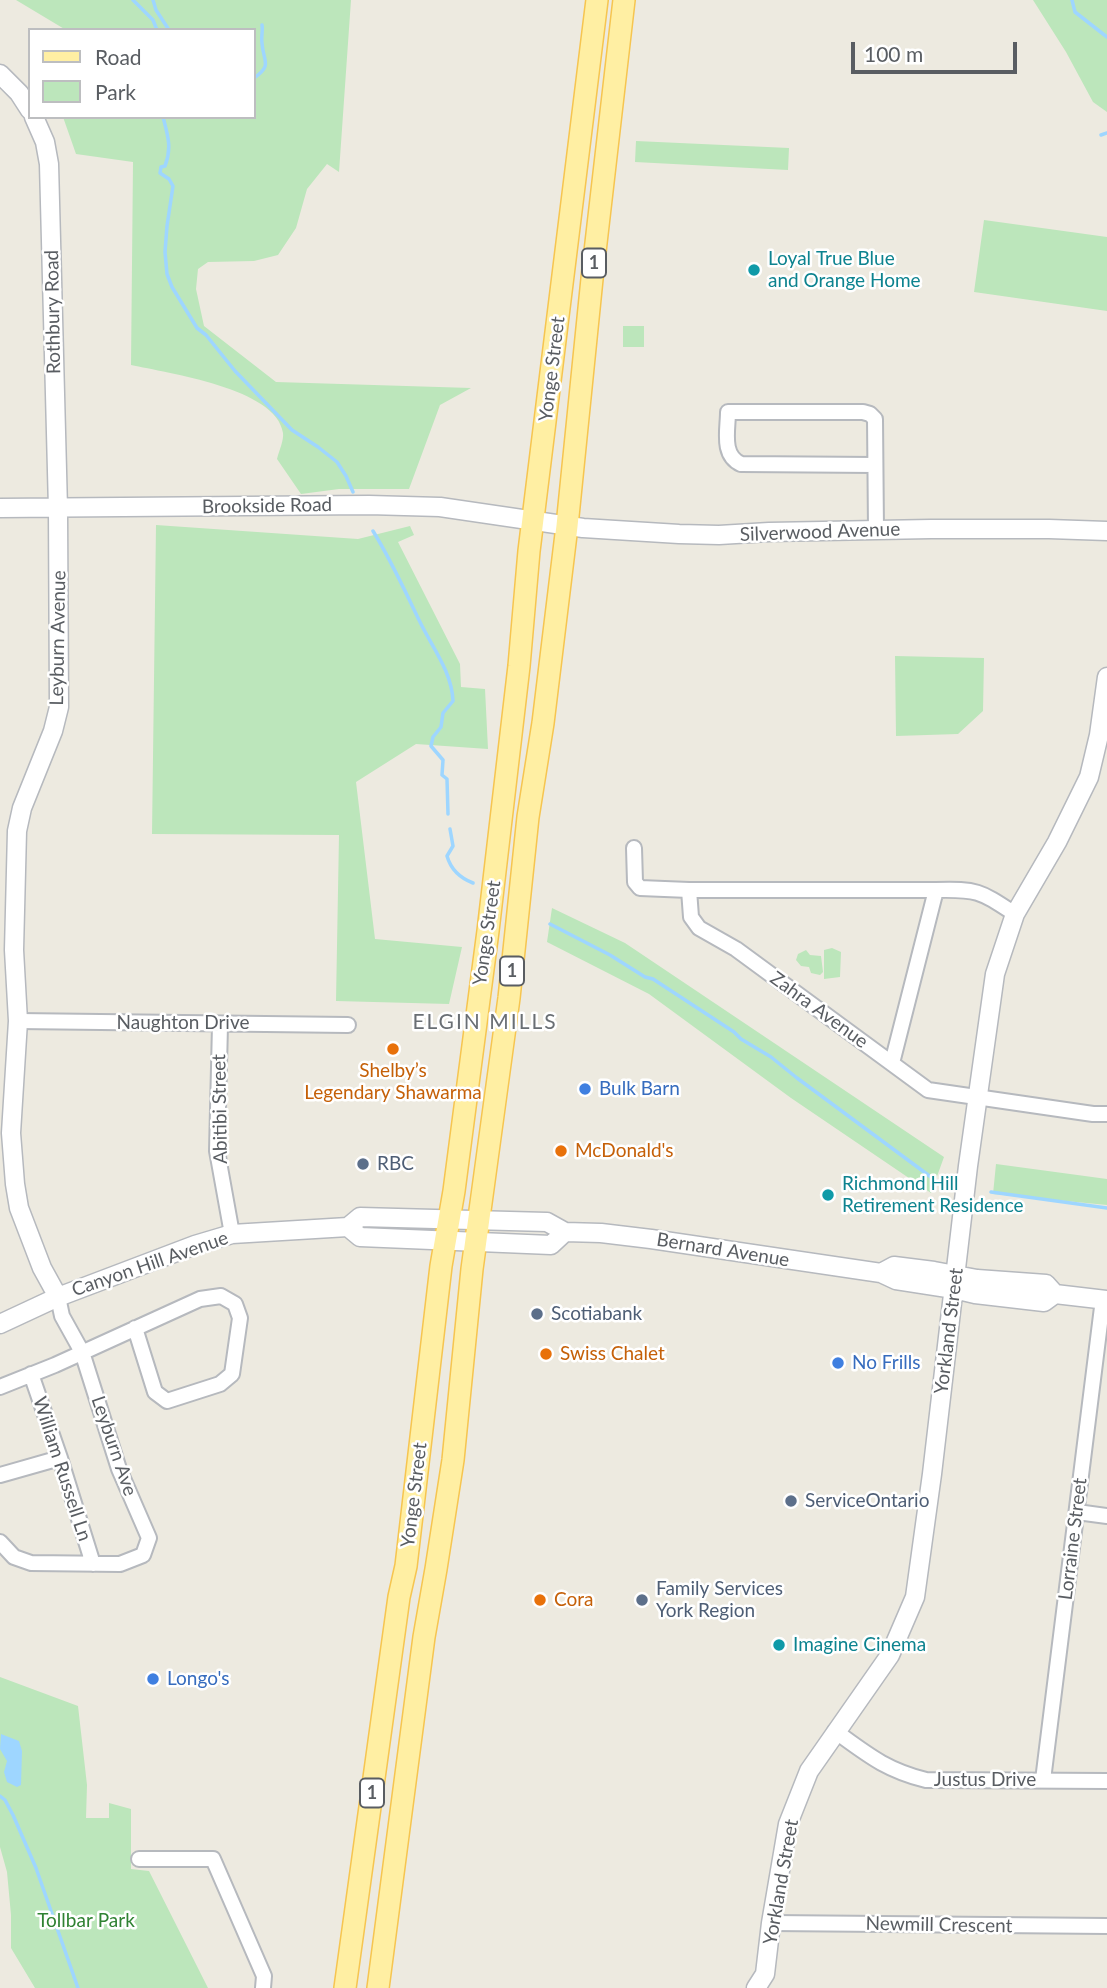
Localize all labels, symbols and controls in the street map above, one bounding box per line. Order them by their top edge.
legend [28,28,256,119]
scale bar [855,28,1021,72]
text: 100 m [864,41,923,66]
text: Road [95,44,142,69]
text: Park [95,79,136,104]
road number: 1 [582,248,606,278]
place label: Loyal True Blue and Orange Home [768,248,921,292]
street label: Rothbury Road [41,250,65,374]
marker: Loyal True Blue and Orange Home [746,262,762,278]
street label: Yonge Street [534,315,570,423]
street label: Brookside Road [202,493,332,519]
street label: Silverwood Avenue [739,518,901,546]
street label: Leyburn Avenue [45,570,71,706]
street label: Yonge Street [468,879,506,987]
road number: 1 [500,956,524,986]
street label: Zahra Avenue [766,967,872,1053]
district label: ELGIN MILLS [414,1009,556,1035]
street label: Naughton Drive [117,1012,249,1034]
marker: Shelby’s Legendary Shawarma [385,1041,401,1057]
street label: Abitibi Street [208,1054,232,1164]
place label: Shelby’s Legendary Shawarma [304,1060,482,1104]
place label: Bulk Barn [599,1078,680,1100]
marker: Bulk Barn [577,1081,593,1097]
place label: McDonald's [575,1140,674,1162]
marker: McDonald's [553,1143,569,1159]
place label: RBC [377,1153,414,1175]
marker: RBC [355,1156,371,1172]
place label: Richmond Hill Retirement Residence [842,1173,1024,1217]
marker: Richmond Hill Retirement Residence [820,1187,836,1203]
street label: Canyon Hill Avenue [69,1227,231,1301]
street label: Bernard Avenue [655,1228,791,1272]
street label: Yorkland Street [930,1266,968,1396]
place label: Scotiabank [551,1303,642,1325]
marker: Scotiabank [529,1306,545,1322]
place label: Swiss Chalet [560,1343,665,1365]
marker: Swiss Chalet [538,1346,554,1362]
place label: No Frills [852,1352,920,1374]
marker: No Frills [830,1355,846,1371]
street label: Leyburn Ave [86,1393,142,1499]
street label: William Russell Ln [28,1394,96,1544]
street label: Yonge Street [396,1441,432,1549]
street label: Lorraine Street [1054,1477,1092,1601]
place label: ServiceOntario [805,1490,929,1512]
marker: ServiceOntario [783,1493,799,1509]
place label: Family Services York Region [656,1578,783,1622]
place label: Cora [554,1589,593,1611]
marker: Cora [532,1592,548,1608]
marker: Family Services York Region [634,1592,650,1608]
place label: Imagine Cinema [793,1634,926,1656]
marker: Imagine Cinema [771,1637,787,1653]
place label: Longo's [167,1668,229,1690]
marker: Longo's [145,1671,161,1687]
street label: Justus Drive [934,1769,1036,1791]
road number: 1 [360,1778,384,1808]
street label: Yorkland Street [759,1817,803,1947]
park label: Tollbar Park [37,1910,135,1932]
street label: Newmill Crescent [865,1912,1013,1938]

